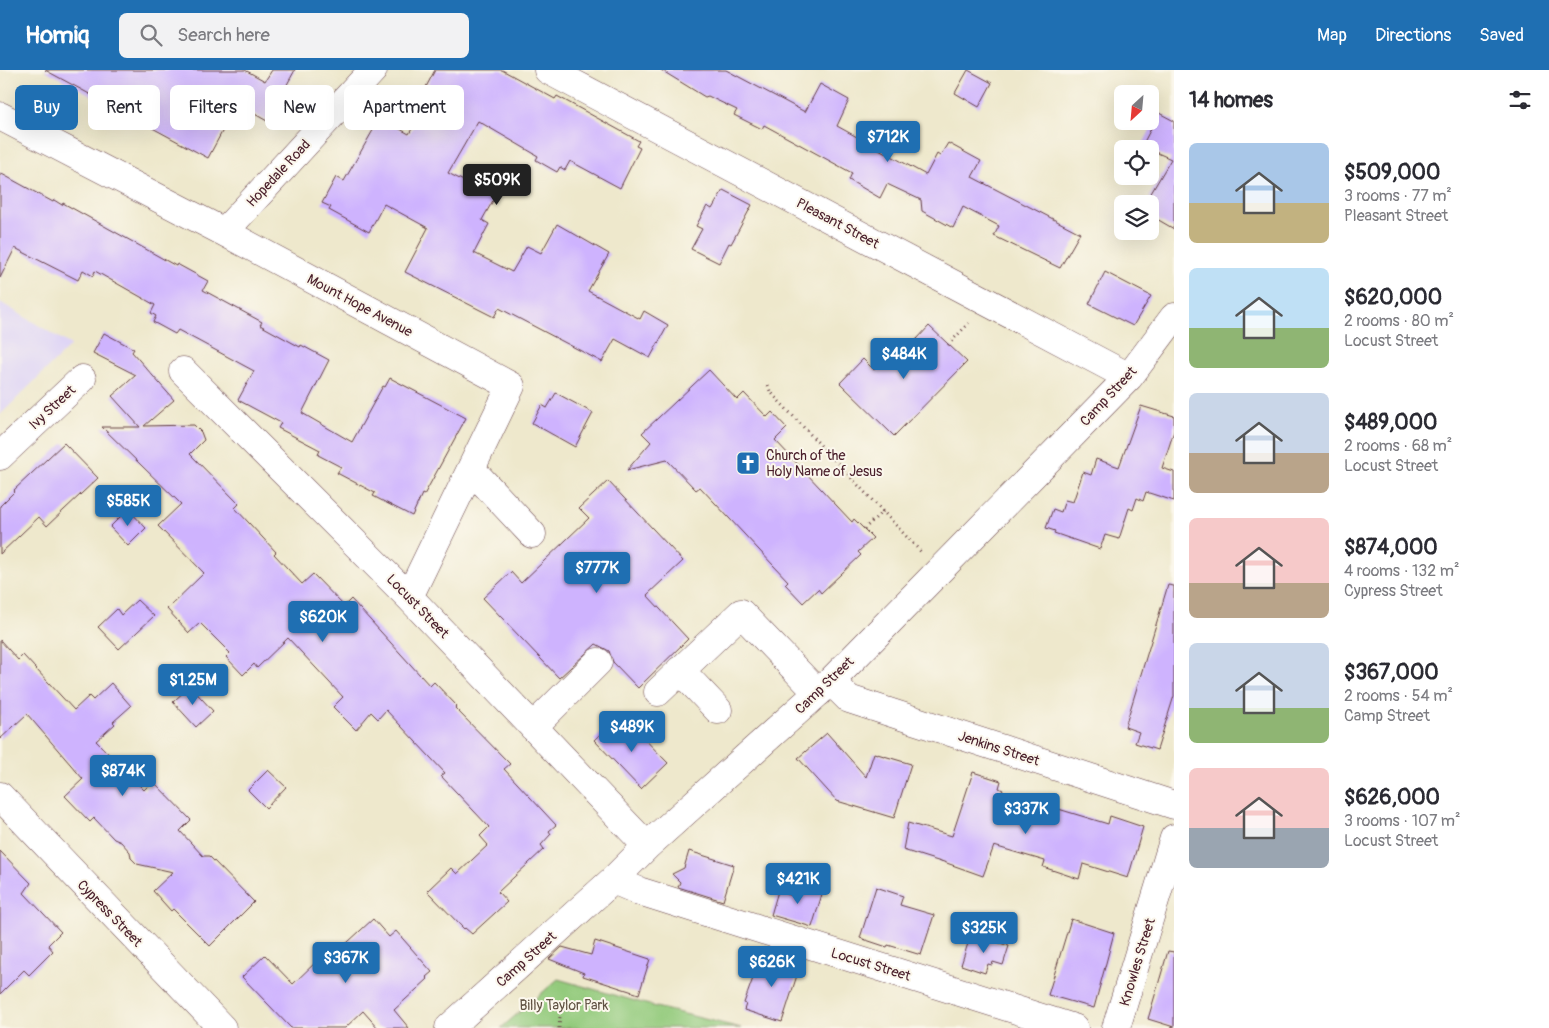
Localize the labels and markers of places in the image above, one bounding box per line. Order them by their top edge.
pin: $712K [853,121,923,163]
pin: $509K [462,164,532,206]
pin: $484K [869,338,939,380]
place label: Church of the Holy Name of Jesus [766,447,883,480]
church icon: Church of the Holy Name of Jesus [735,450,761,476]
pin: $585K [93,484,163,527]
pin: $777K [562,552,632,594]
pin: $620K [288,600,358,643]
pin: $1.25M [152,664,234,706]
pin: $489K [597,710,667,753]
pin: $874K [88,754,158,797]
pin: $337K [991,792,1061,835]
pin: $421K [763,862,833,905]
pin: $325K [949,912,1019,954]
pin: $367K [311,942,381,984]
pin: $626K [737,946,807,988]

